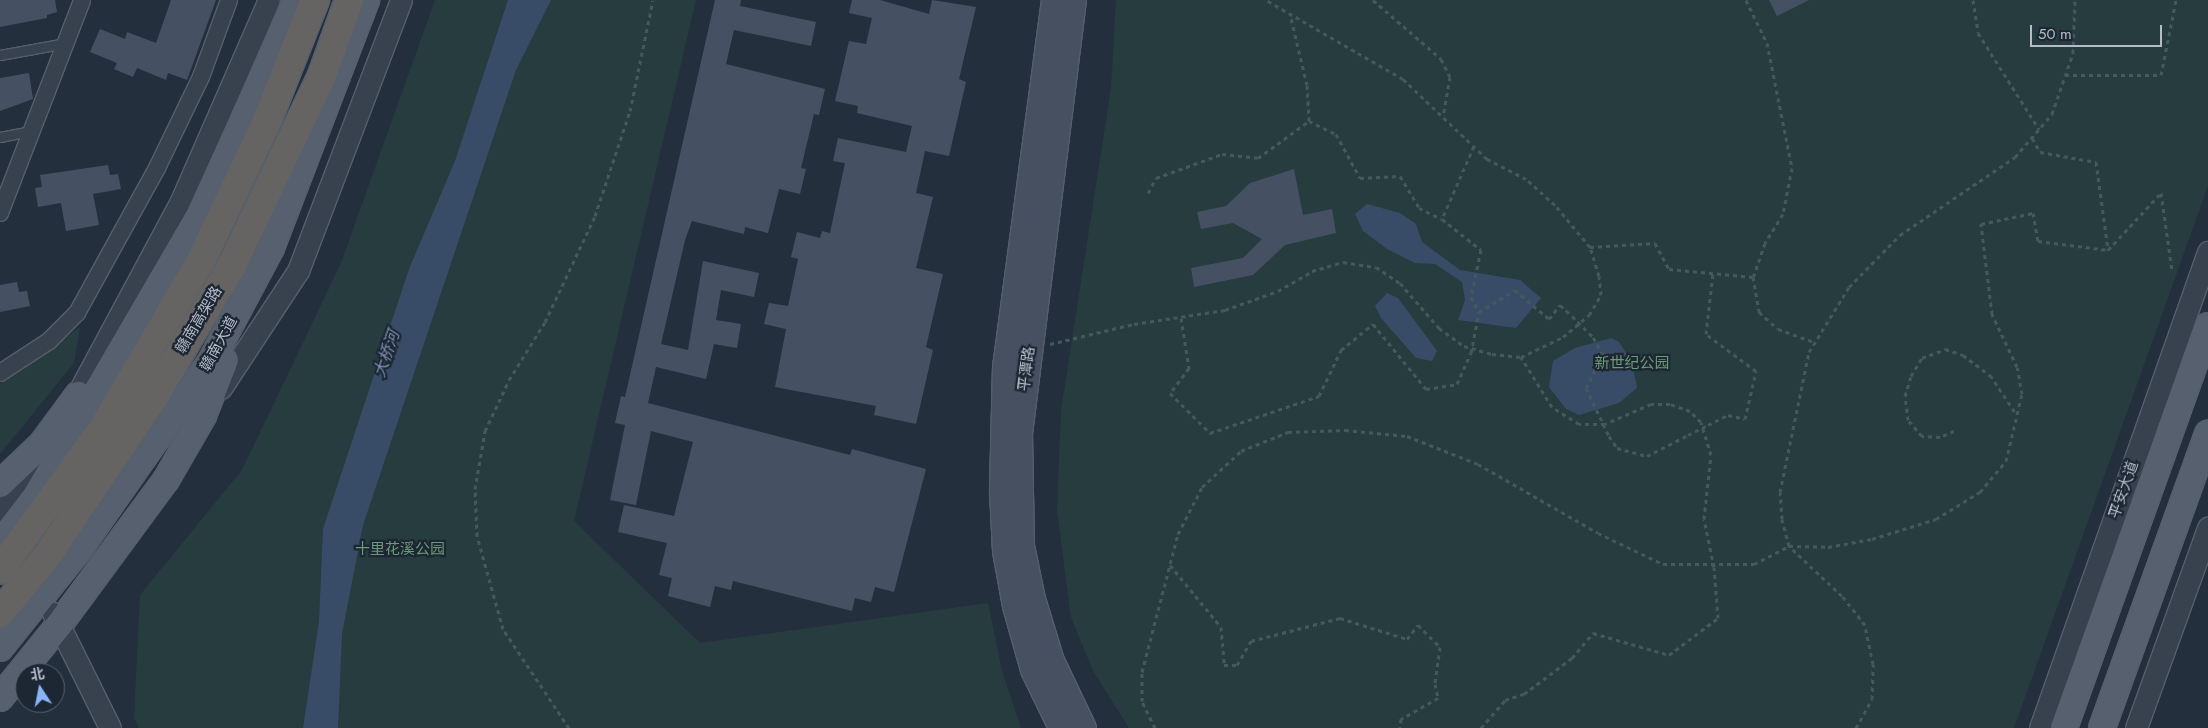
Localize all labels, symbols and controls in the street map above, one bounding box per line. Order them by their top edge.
scale bar [2033,15,2166,47]
text: 50 m [2038,23,2072,45]
street label: 赣南高架路 [172,283,226,357]
street label: 赣南大道 [197,313,241,375]
water label: 大桥河 [370,328,404,380]
street label: 平潭路 [1015,346,1039,392]
park label: 新世纪公园 [1595,355,1669,373]
street label: 平安大道 [2106,459,2142,521]
park label: 十里花溪公园 [355,541,445,559]
north arrow [15,663,65,713]
text: 北 [29,663,46,685]

